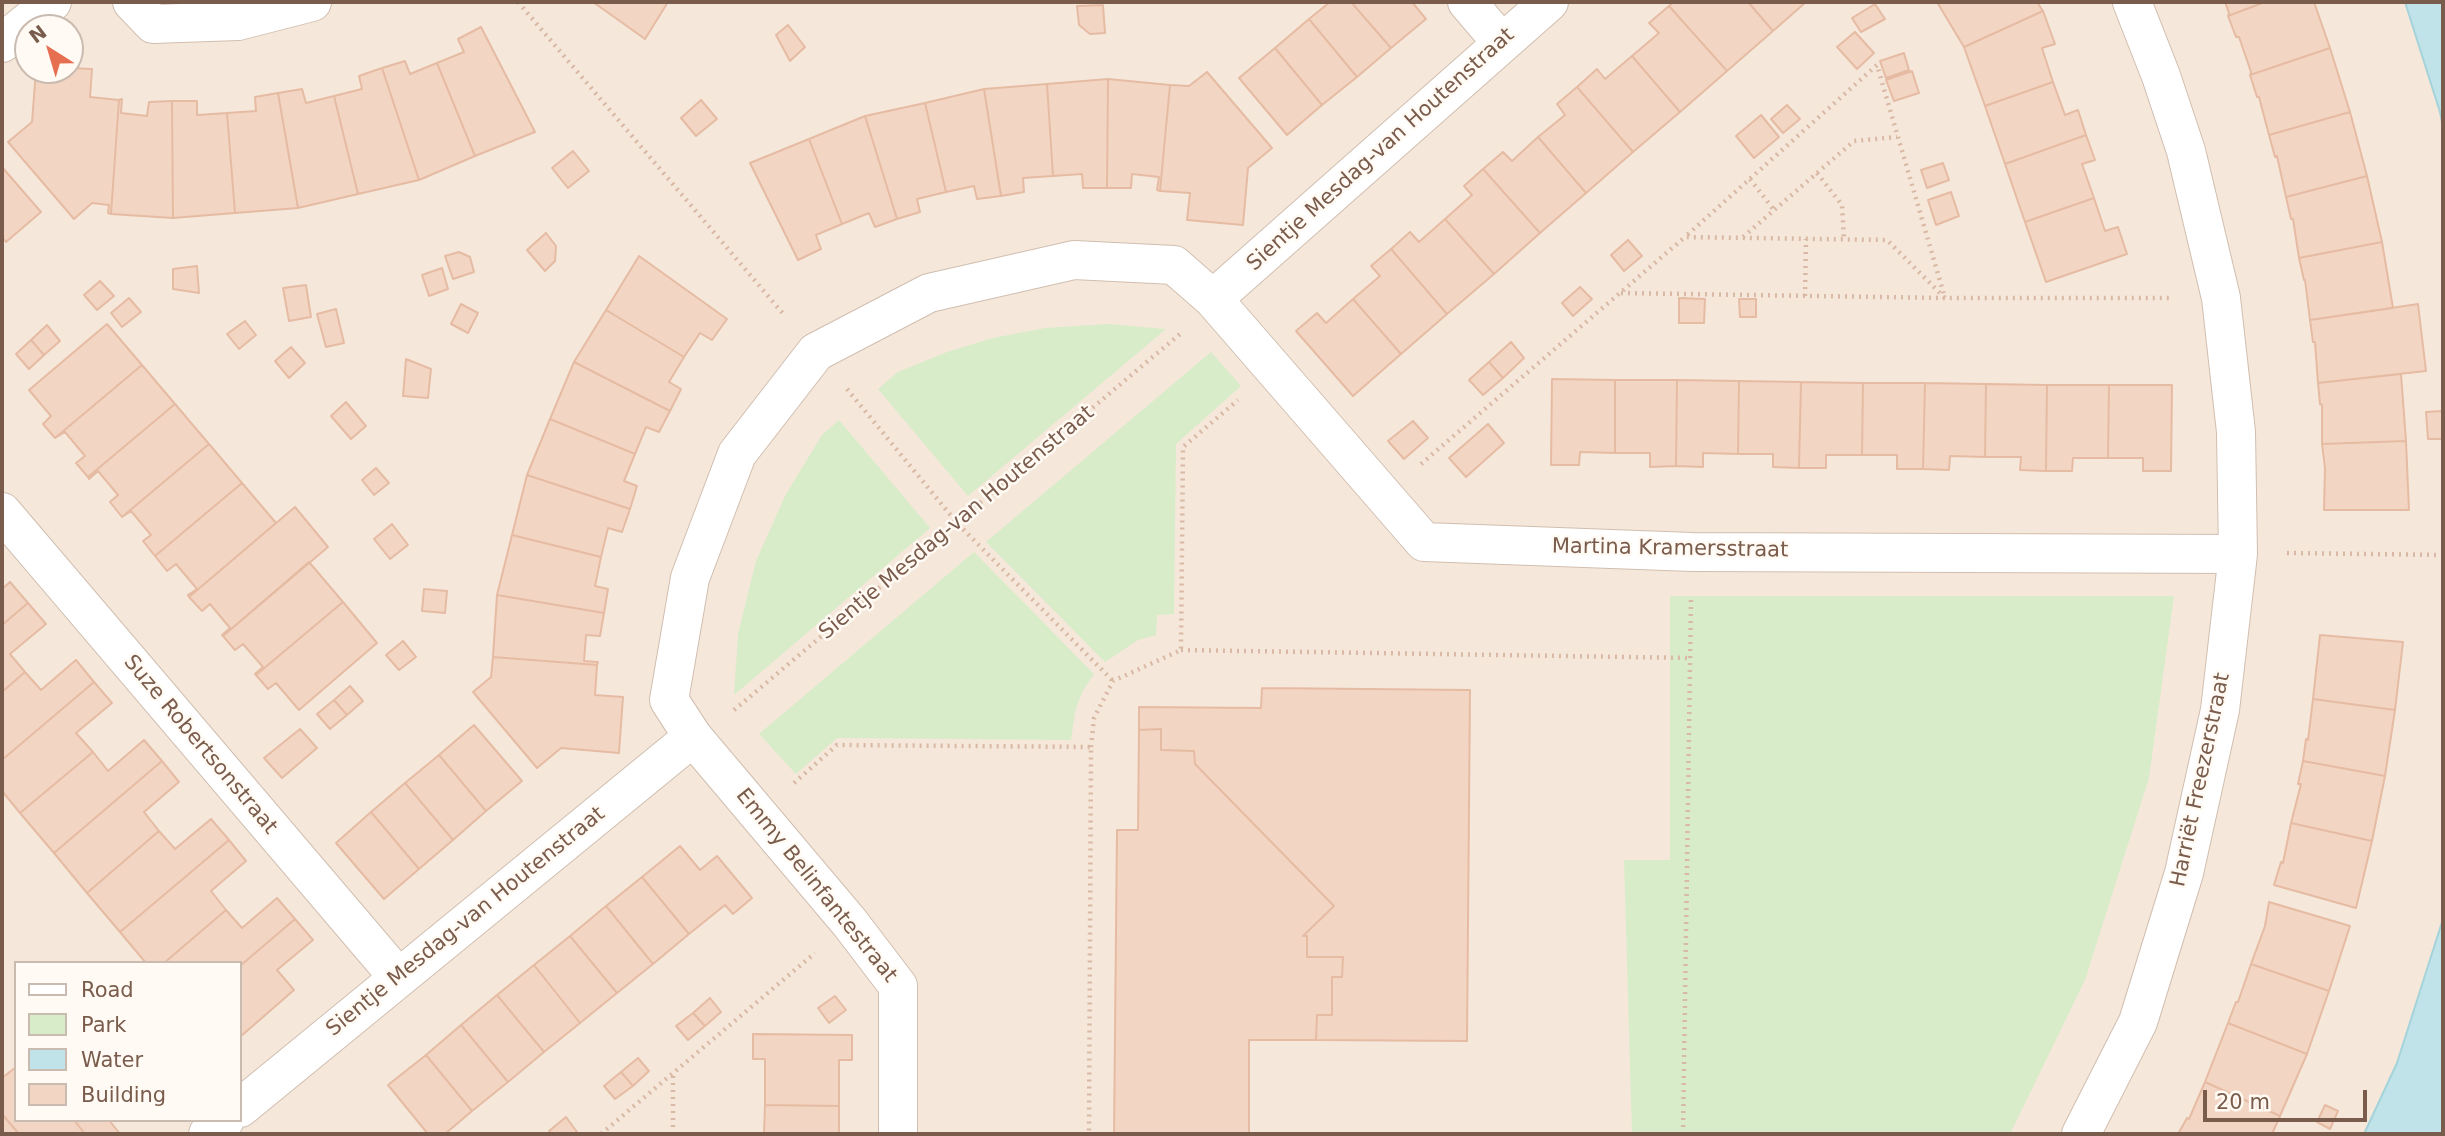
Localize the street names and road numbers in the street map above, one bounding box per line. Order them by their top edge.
street label: Sientje Mesdag-van Houtenstraat [1242,23,1520,277]
street label: Sientje Mesdag-van Houtenstraat [814,401,1100,645]
street label: Martina Kramersstraat [1552,534,1788,564]
street label: Suze Robertsonstraat [118,650,282,840]
street label: Harriët Freezerstraat [2166,671,2236,889]
street label: Emmy Belinfantestraat [730,784,902,988]
street label: Sientje Mesdag-van Houtenstraat [322,802,610,1042]

